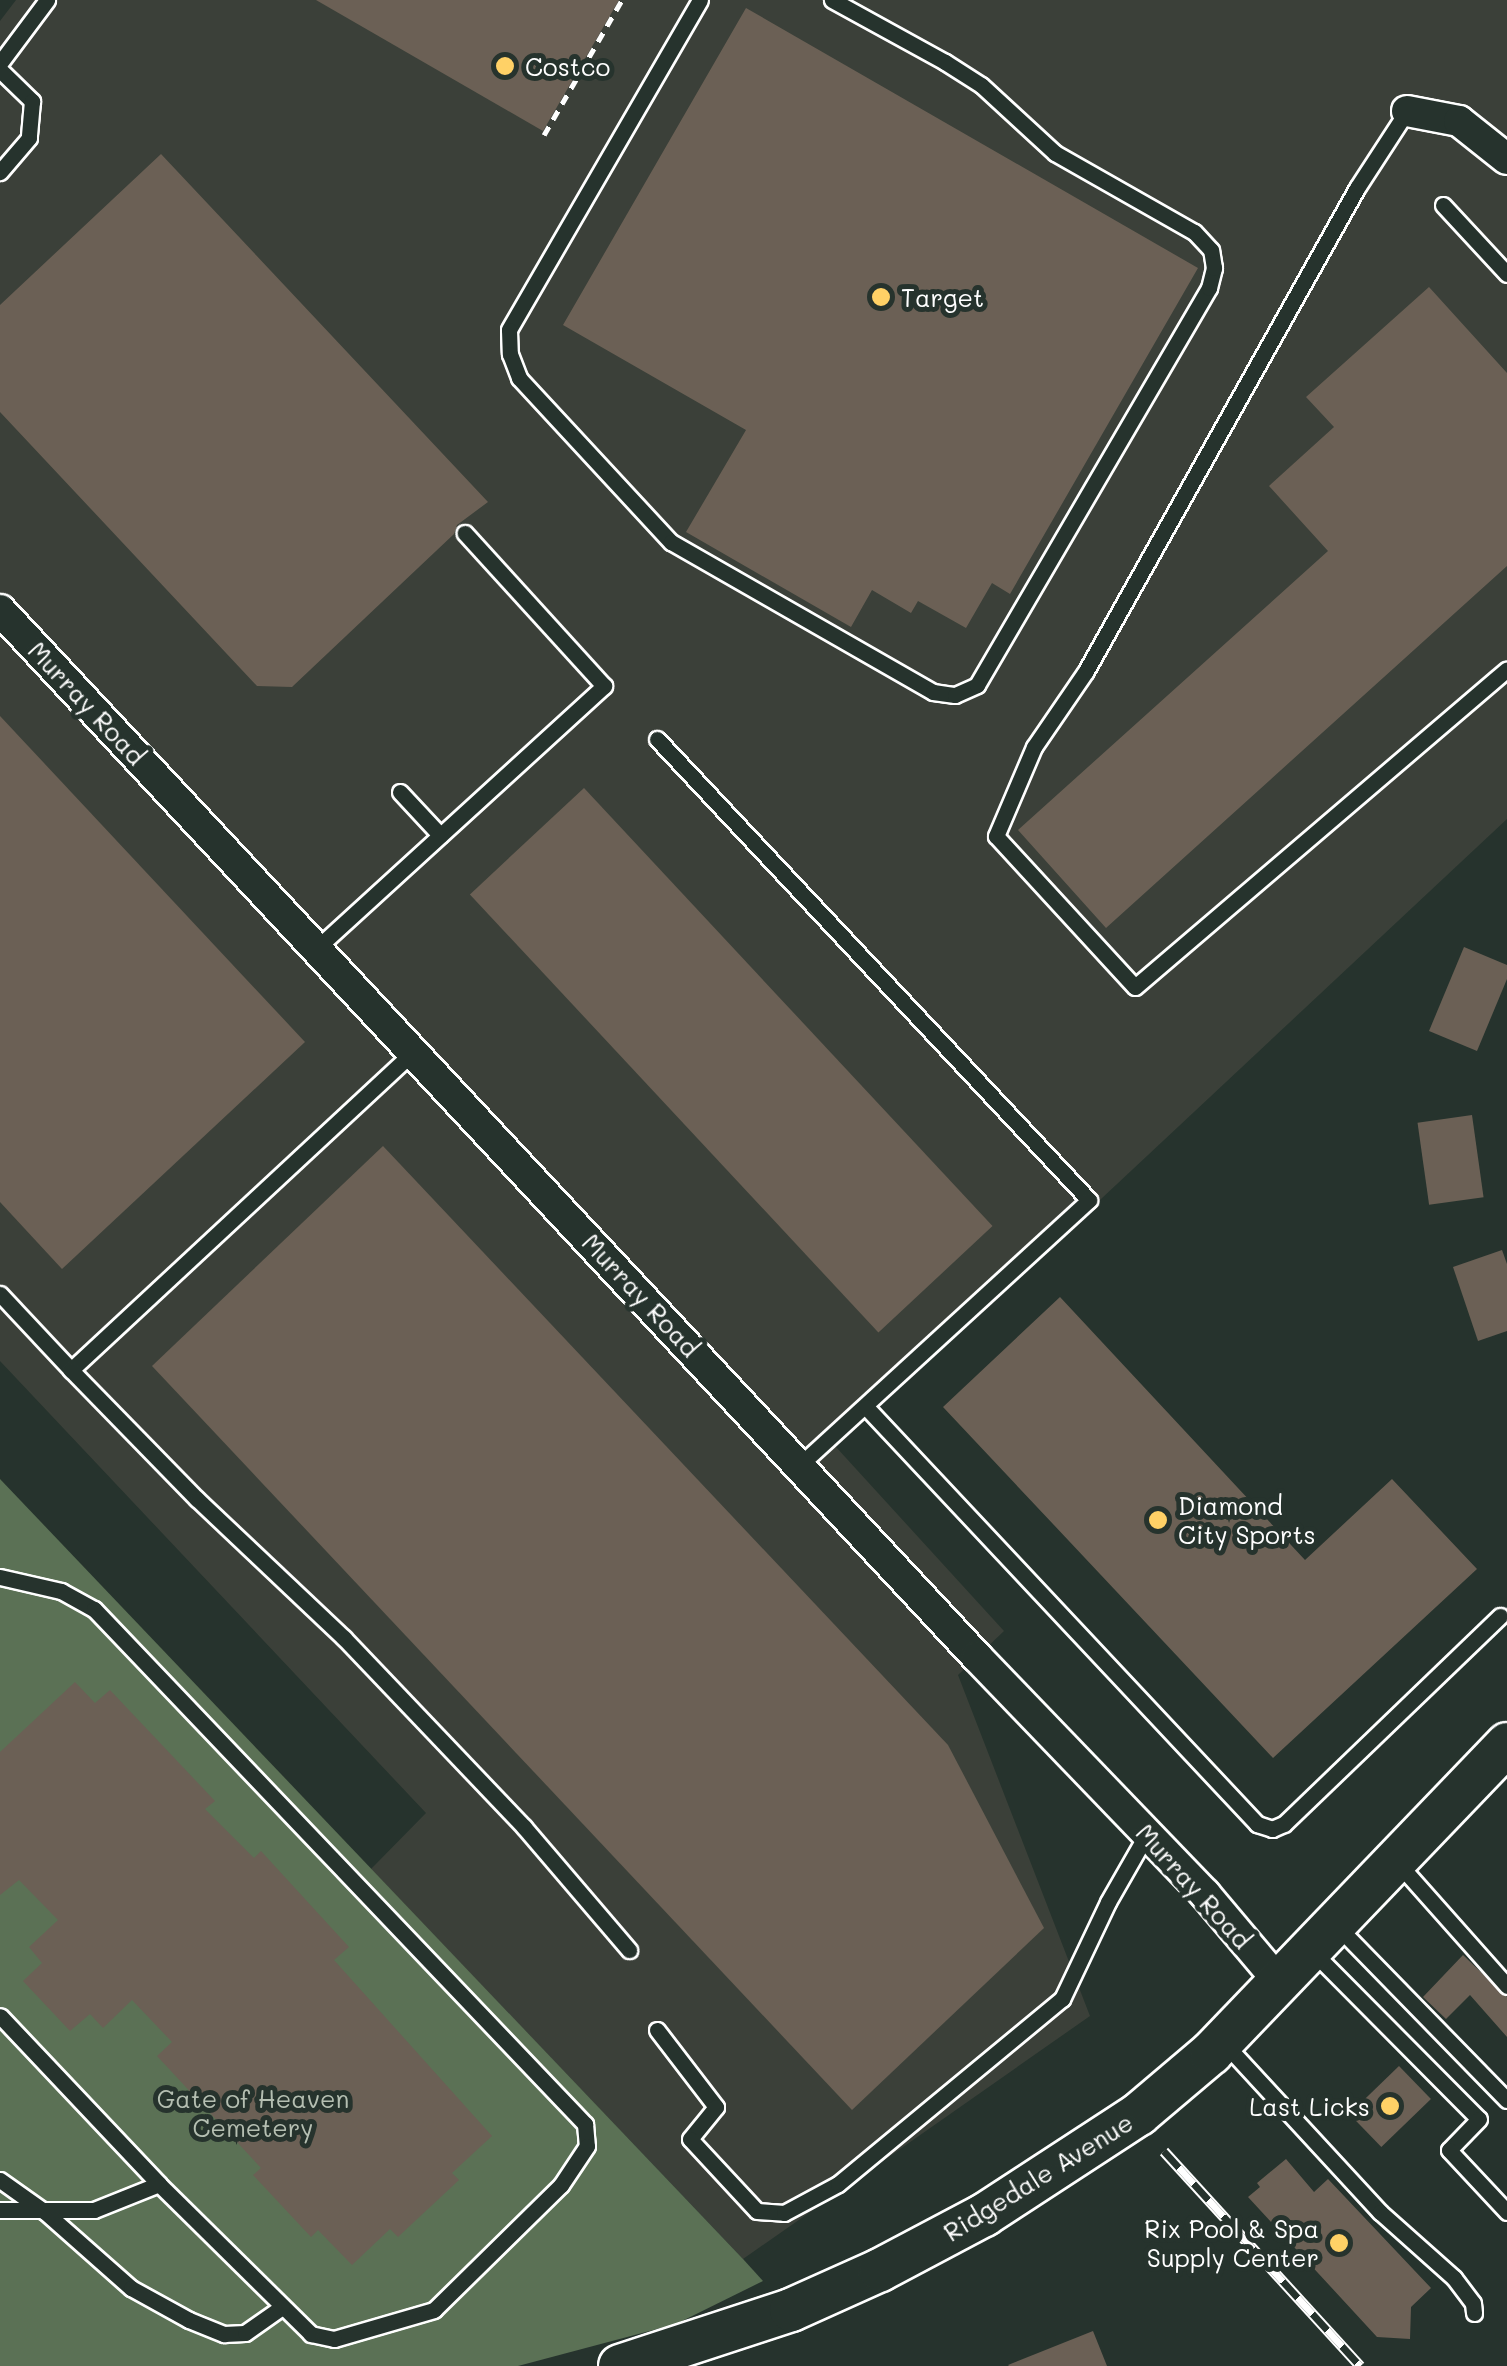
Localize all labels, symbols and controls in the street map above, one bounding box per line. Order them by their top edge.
place label: Costco [525,51,610,81]
marker: Costco [494,55,516,77]
place label: Target [901,282,984,312]
marker: Target [870,286,892,308]
street label: Murray Road [22,635,152,771]
street label: Murray Road [576,1227,706,1363]
place label: Diamond City Sports [1178,1491,1316,1550]
marker: Diamond City Sports [1147,1509,1169,1531]
street label: Murray Road [1130,1817,1258,1955]
park label: Gate of Heaven Cemetery [157,2084,349,2143]
place label: Last Licks [1249,2091,1370,2121]
marker: Last Licks [1379,2095,1401,2117]
street label: Ridgedale Avenue [938,2107,1138,2247]
place label: Rix Pool & Spa Supply Center [1144,2214,1319,2273]
marker: Rix Pool & Spa Supply Center [1328,2232,1350,2254]

